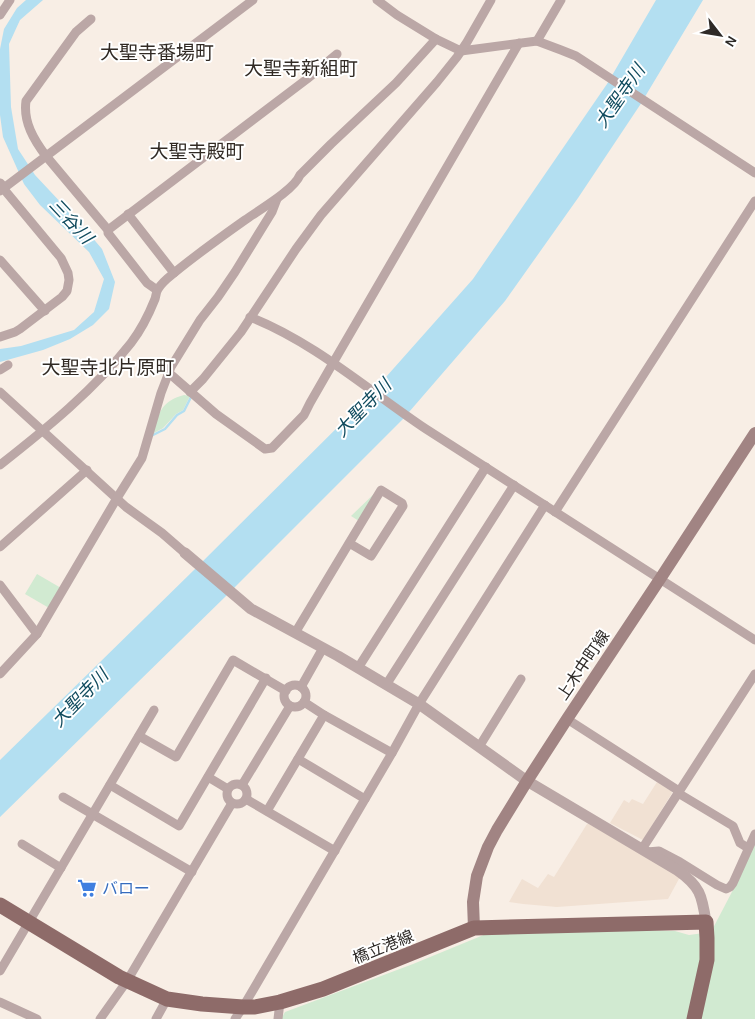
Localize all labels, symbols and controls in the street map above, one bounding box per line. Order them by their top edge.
north arrow [695,10,745,60]
text: N [721,33,741,50]
district label: 大聖寺番場町 [100,42,214,64]
district label: 大聖寺新組町 [244,58,358,80]
water label: 大聖寺川 [590,59,651,132]
district label: 大聖寺殿町 [149,141,245,163]
water label: 三谷川 [45,194,99,250]
district label: 大聖寺北片原町 [41,357,175,379]
water label: 大聖寺川 [330,373,397,442]
street label: 上木中町線 [553,627,613,703]
water label: 大聖寺川 [47,663,114,732]
supermarket icon: バロー [76,877,98,899]
place label: バロー [102,879,150,898]
street label: 橋立港線 [350,926,416,968]

